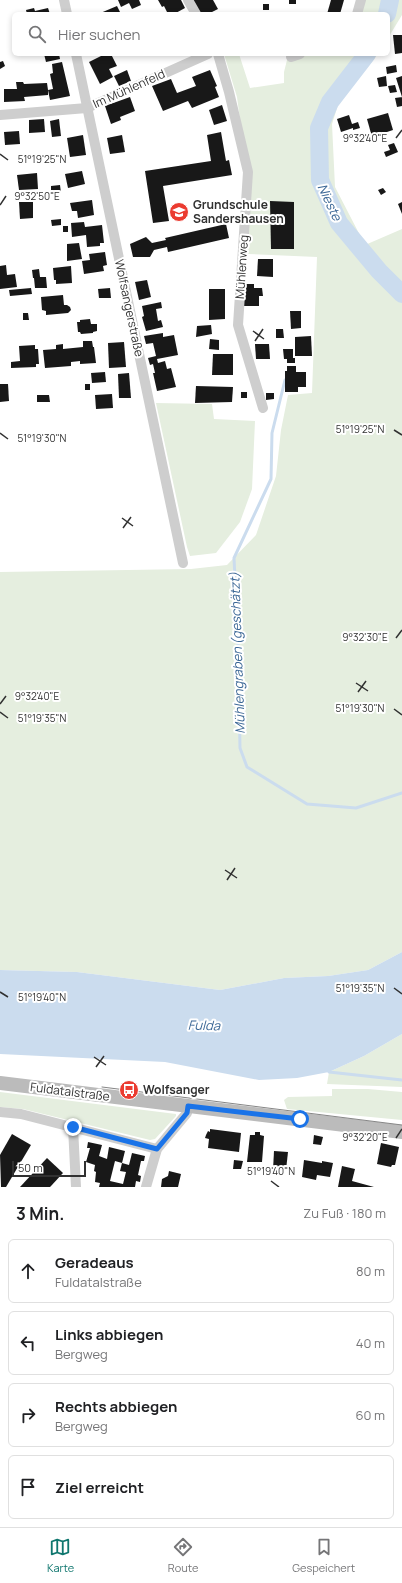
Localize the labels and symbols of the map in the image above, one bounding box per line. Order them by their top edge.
street label: Im Mühlenfeld [90,65,168,112]
text: 9°32'40"E [343,131,388,145]
text: 51°19'25"N [18,152,66,166]
water label: Nieste [314,181,347,225]
text: 9°32'50"E [14,189,60,203]
place label: Grundschule Sandershausen [193,196,284,227]
school or university icon: Grundschule Sandershausen [168,201,190,223]
street label: Mühlenweg [231,234,252,300]
street label: Wolfsangerstraße [111,258,148,358]
text: 51°19'25"N [336,422,384,436]
text: 51°19'30"N [18,431,67,445]
water label: Mühlengraben (geschätzt) [225,571,249,734]
text: 9°32'30"E [342,630,388,644]
text: 9°32'40"E [15,689,60,703]
text: 51°19'30"N [336,701,385,715]
text: 51°19'35"N [18,711,66,725]
text: 51°19'35"N [336,981,384,995]
text: 51°19'40"N [18,990,66,1004]
water label: Fulda [188,1016,221,1034]
street label: Fuldatalstraße [29,1078,111,1105]
bus stop icon: Wolfsanger [118,1079,140,1101]
place label: Wolfsanger [143,1081,210,1098]
route start [291,1110,309,1128]
route end [64,1118,82,1136]
text: 9°32'20"E [342,1130,388,1144]
scale bar [12,1159,86,1178]
text: 51°19'40"N [247,1164,295,1178]

